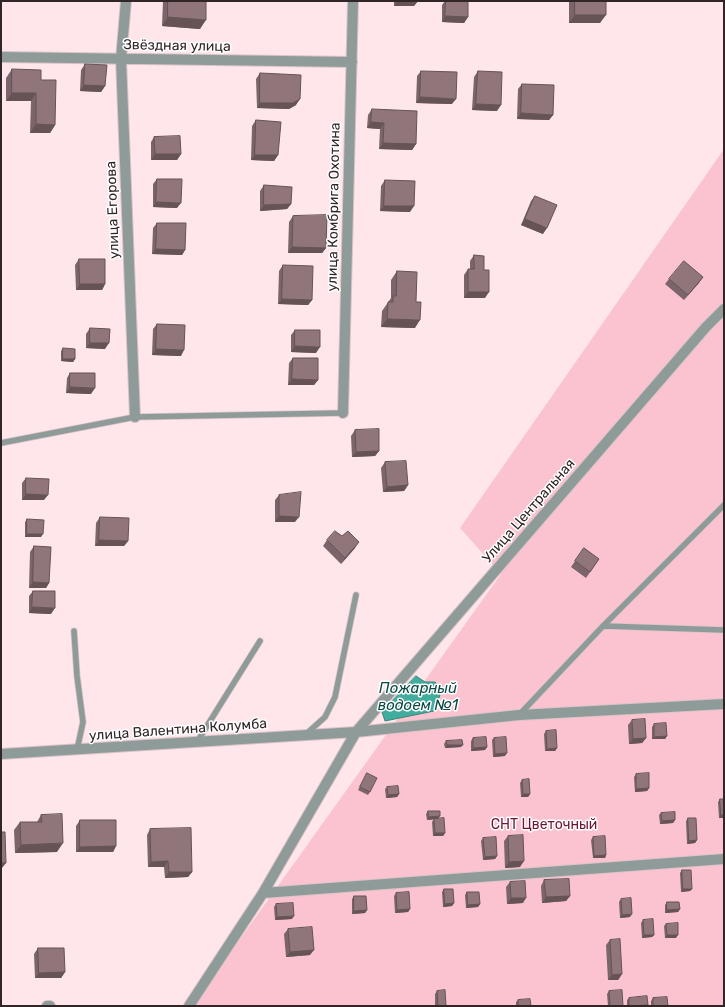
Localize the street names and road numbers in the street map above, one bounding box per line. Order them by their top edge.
street label: Звёздная улица [123,37,231,55]
street label: улица Комбрига Охотина [324,122,344,292]
street label: улица Егорова [103,161,123,259]
street label: Улица Центральная [479,456,579,566]
street label: улица Валентина Колумба [88,715,268,745]

